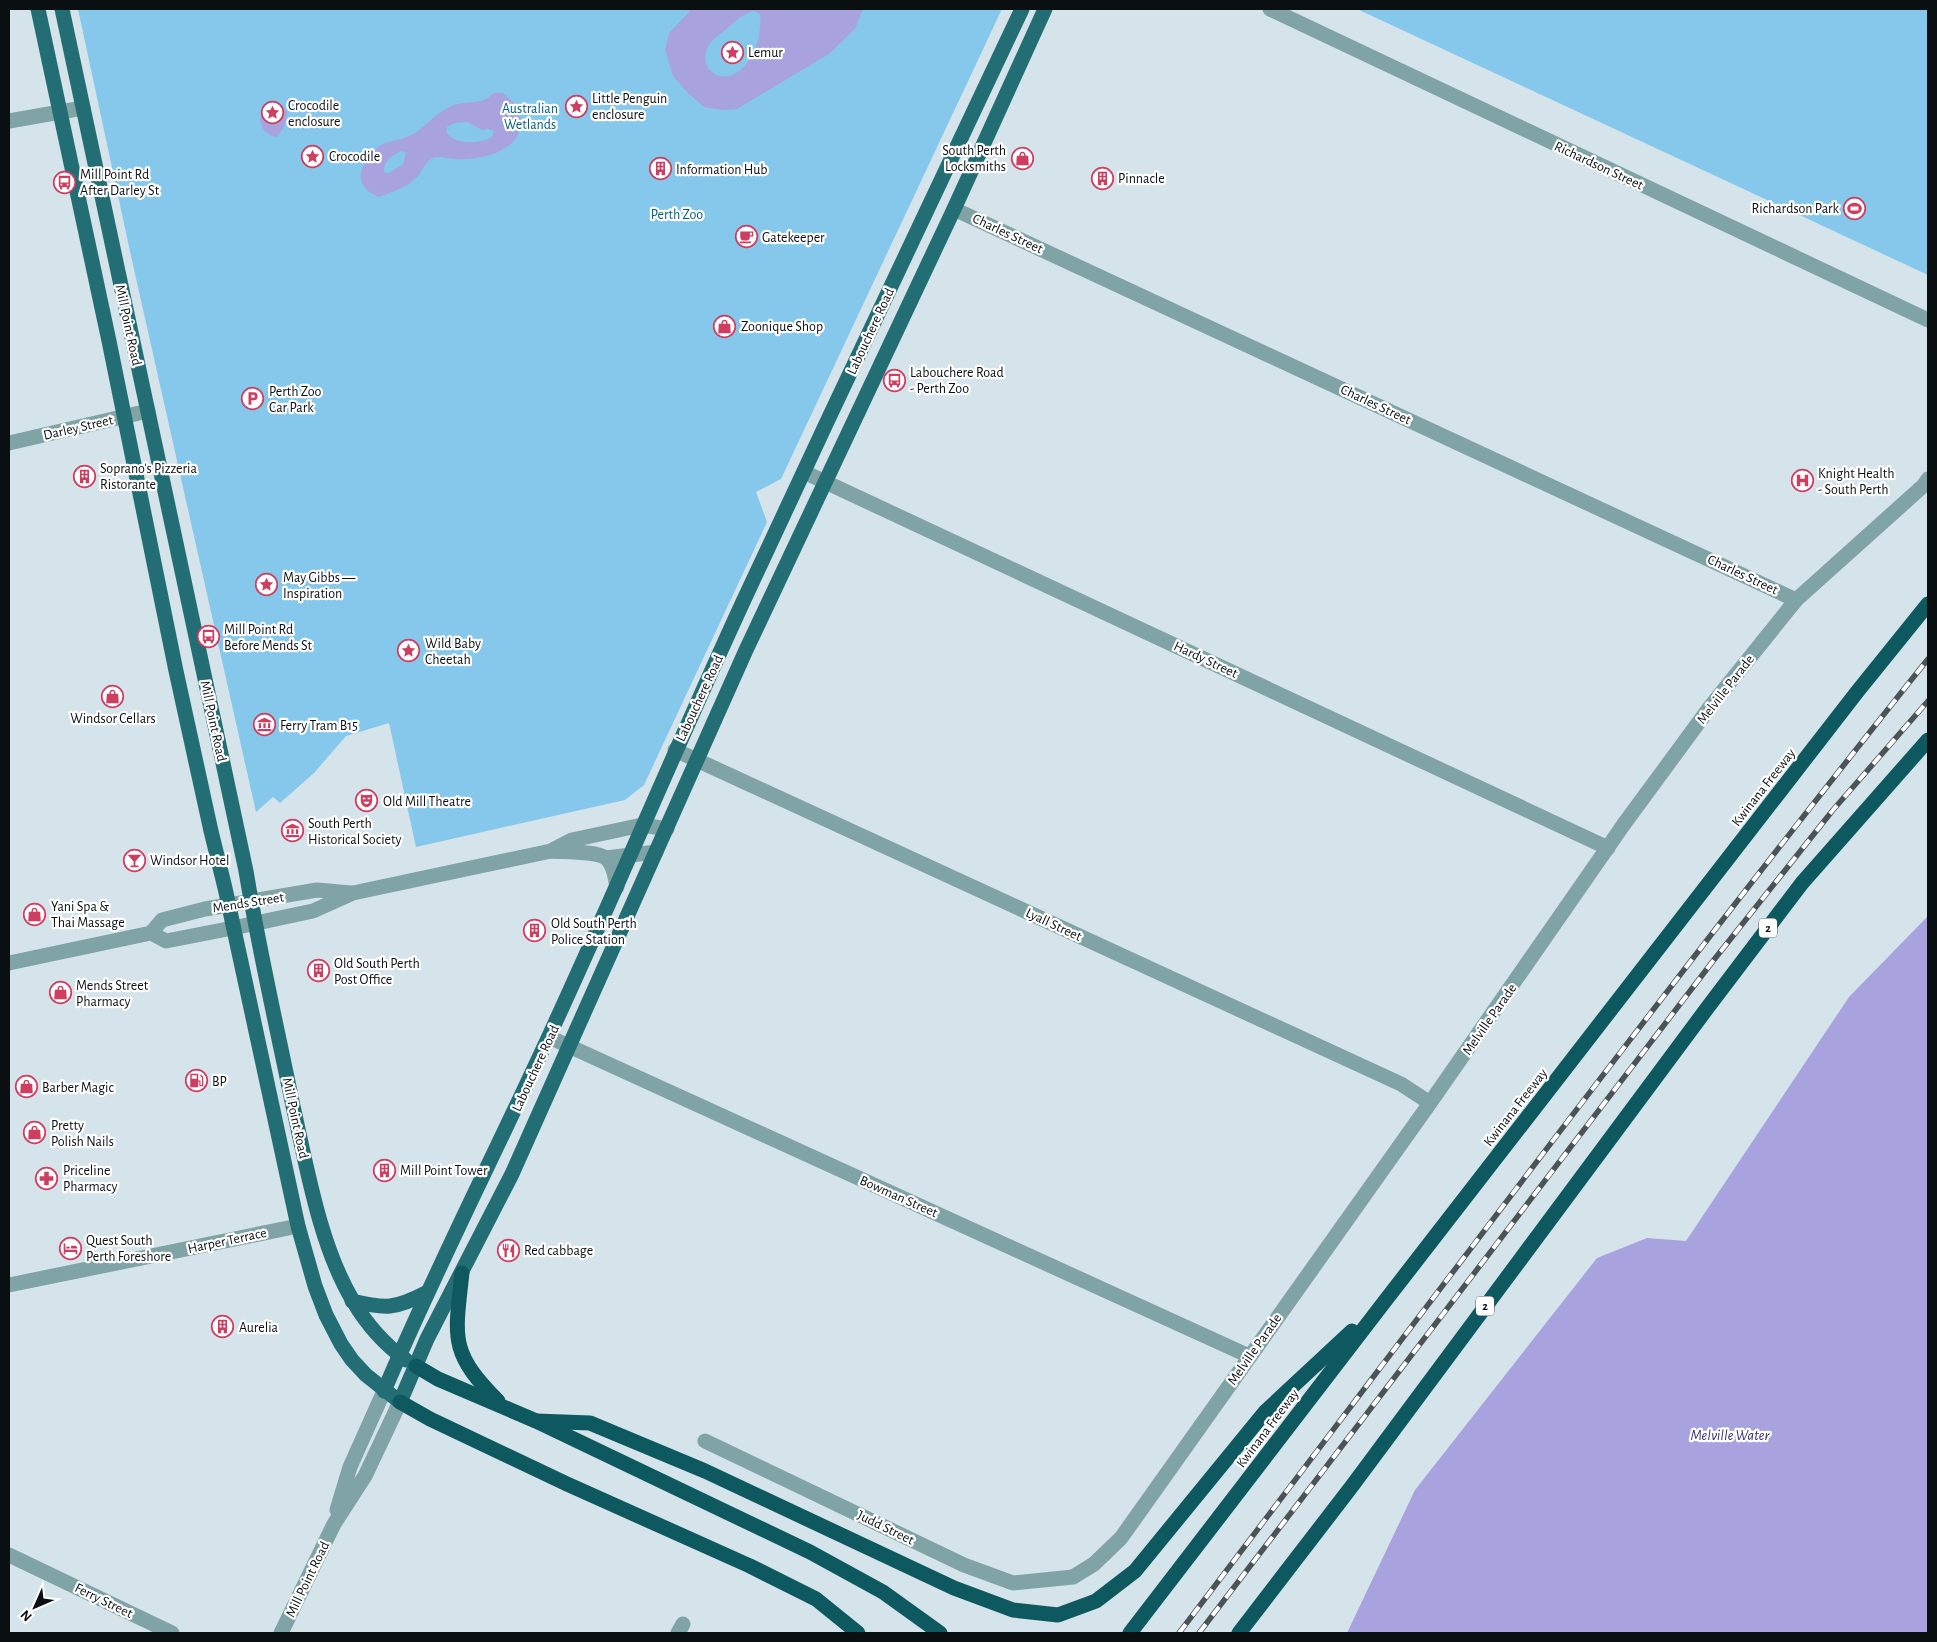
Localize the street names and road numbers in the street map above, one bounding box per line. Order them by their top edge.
street label: Richardson Street [1552,139,1646,193]
street label: Charles Street [970,212,1045,256]
street label: Mill Point Road [113,283,143,367]
street label: Labouchere Road [845,286,897,377]
street label: Charles Street [1338,383,1413,427]
street label: Darley Street [42,413,115,443]
street label: Charles Street [1705,553,1780,597]
street label: Hardy Street [1172,639,1240,681]
street label: Melville Parade [1695,652,1757,727]
street label: Labouchere Road [674,653,726,744]
street label: Mill Point Road [198,679,228,763]
street label: Kwinana Freeway [1729,746,1798,829]
street label: Mends Street [211,890,285,916]
street label: Lyall Street [1023,906,1084,944]
road number: 2 [1759,918,1777,938]
street label: Melville Parade [1460,981,1519,1058]
street label: Labouchere Road [510,1023,562,1114]
street label: Kwinana Freeway [1481,1066,1550,1149]
street label: Mill Point Road [280,1076,310,1160]
street label: Bowman Street [858,1174,940,1221]
street label: Harper Terrace [187,1226,268,1256]
road number: 2 [1476,1296,1494,1315]
street label: Melville Parade [1225,1311,1284,1388]
street label: Kwinana Freeway [1234,1387,1302,1470]
street label: Judd Street [855,1508,917,1548]
street label: Mill Point Road [284,1539,332,1620]
street label: Ferry Street [72,1581,135,1621]

